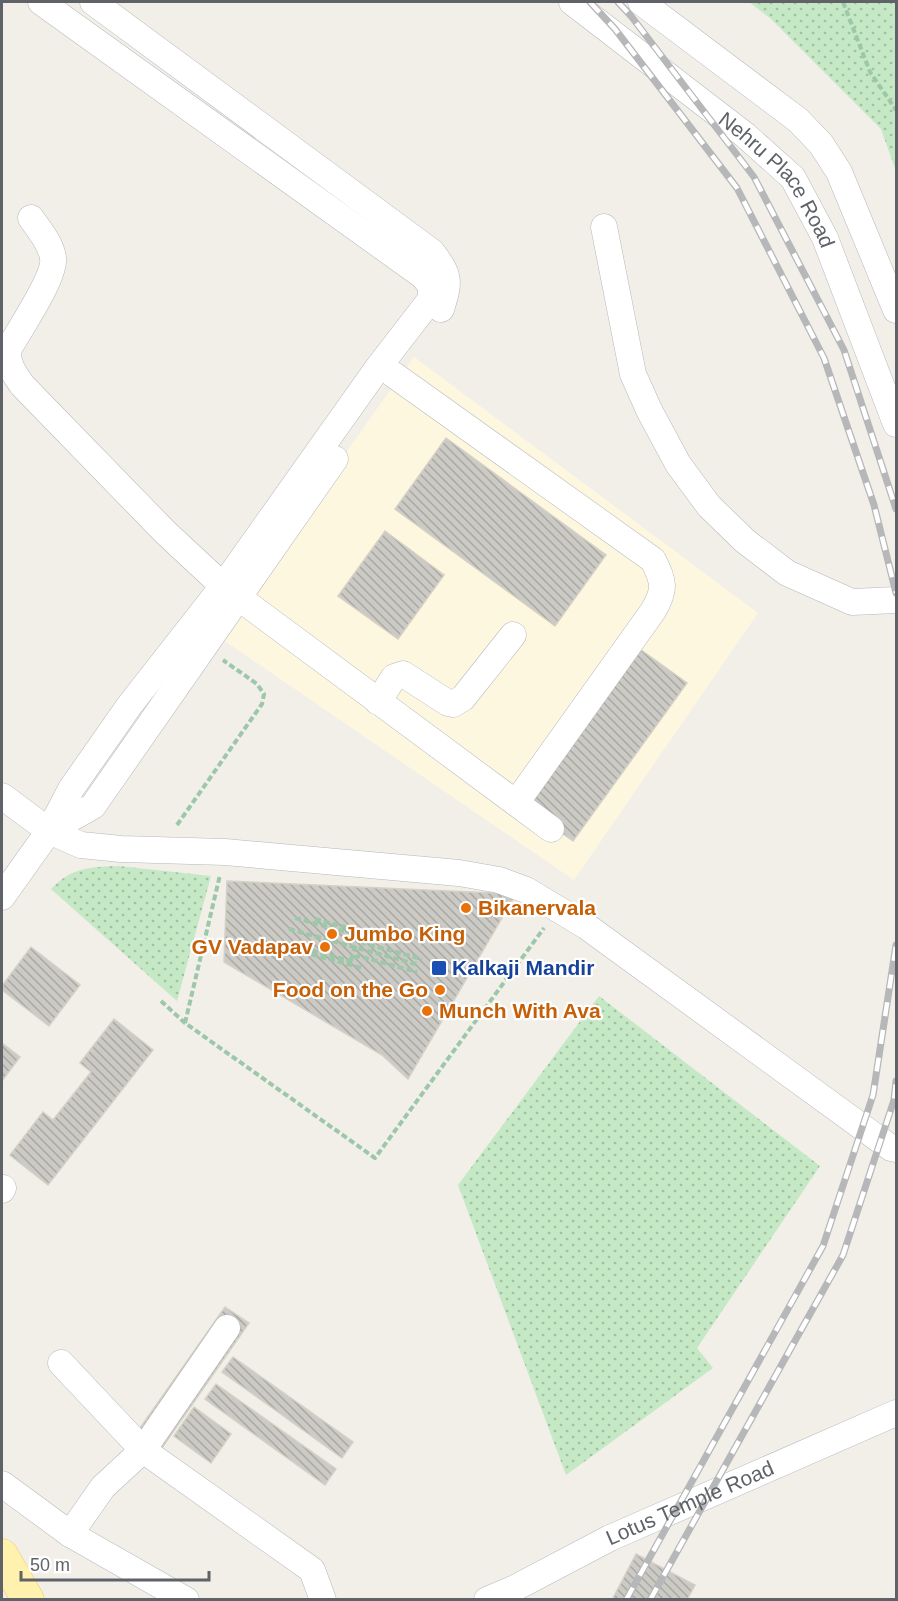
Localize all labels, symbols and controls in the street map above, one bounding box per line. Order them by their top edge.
street label: Nehru Place Road [714,107,839,251]
place label: Bikanervala [478,896,596,919]
marker: Bikanervala [459,901,473,915]
place label: Jumbo King [344,922,465,945]
marker: Jumbo King [325,927,339,941]
place label: GV Vadapav [192,935,313,958]
marker: GV Vadapav [318,940,332,954]
place label: Kalkaji Mandir [452,956,594,979]
marker: Kalkaji Mandir [430,959,448,977]
place label: Food on the Go [273,978,428,1001]
marker: Food on the Go [433,983,447,997]
place label: Munch With Ava [439,999,601,1022]
marker: Munch With Ava [420,1004,434,1018]
street label: Lotus Temple Road [602,1456,777,1549]
scale bar [21,1544,208,1582]
text: 50 m [30,1555,70,1575]

